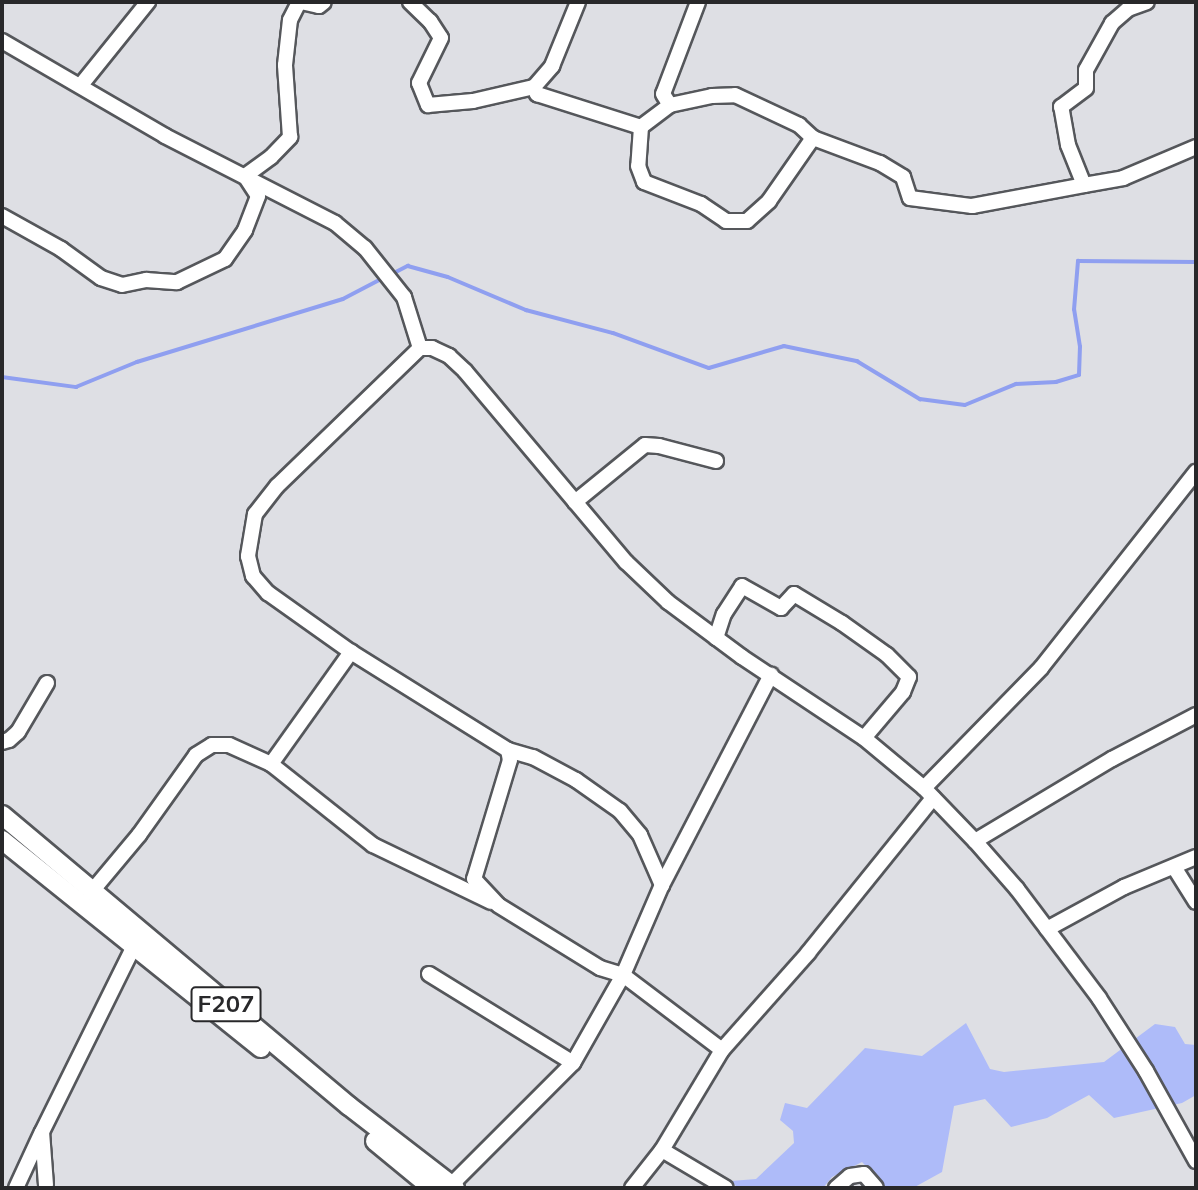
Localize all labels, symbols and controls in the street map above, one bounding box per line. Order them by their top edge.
road number: F207 [189,984,263,1024]

